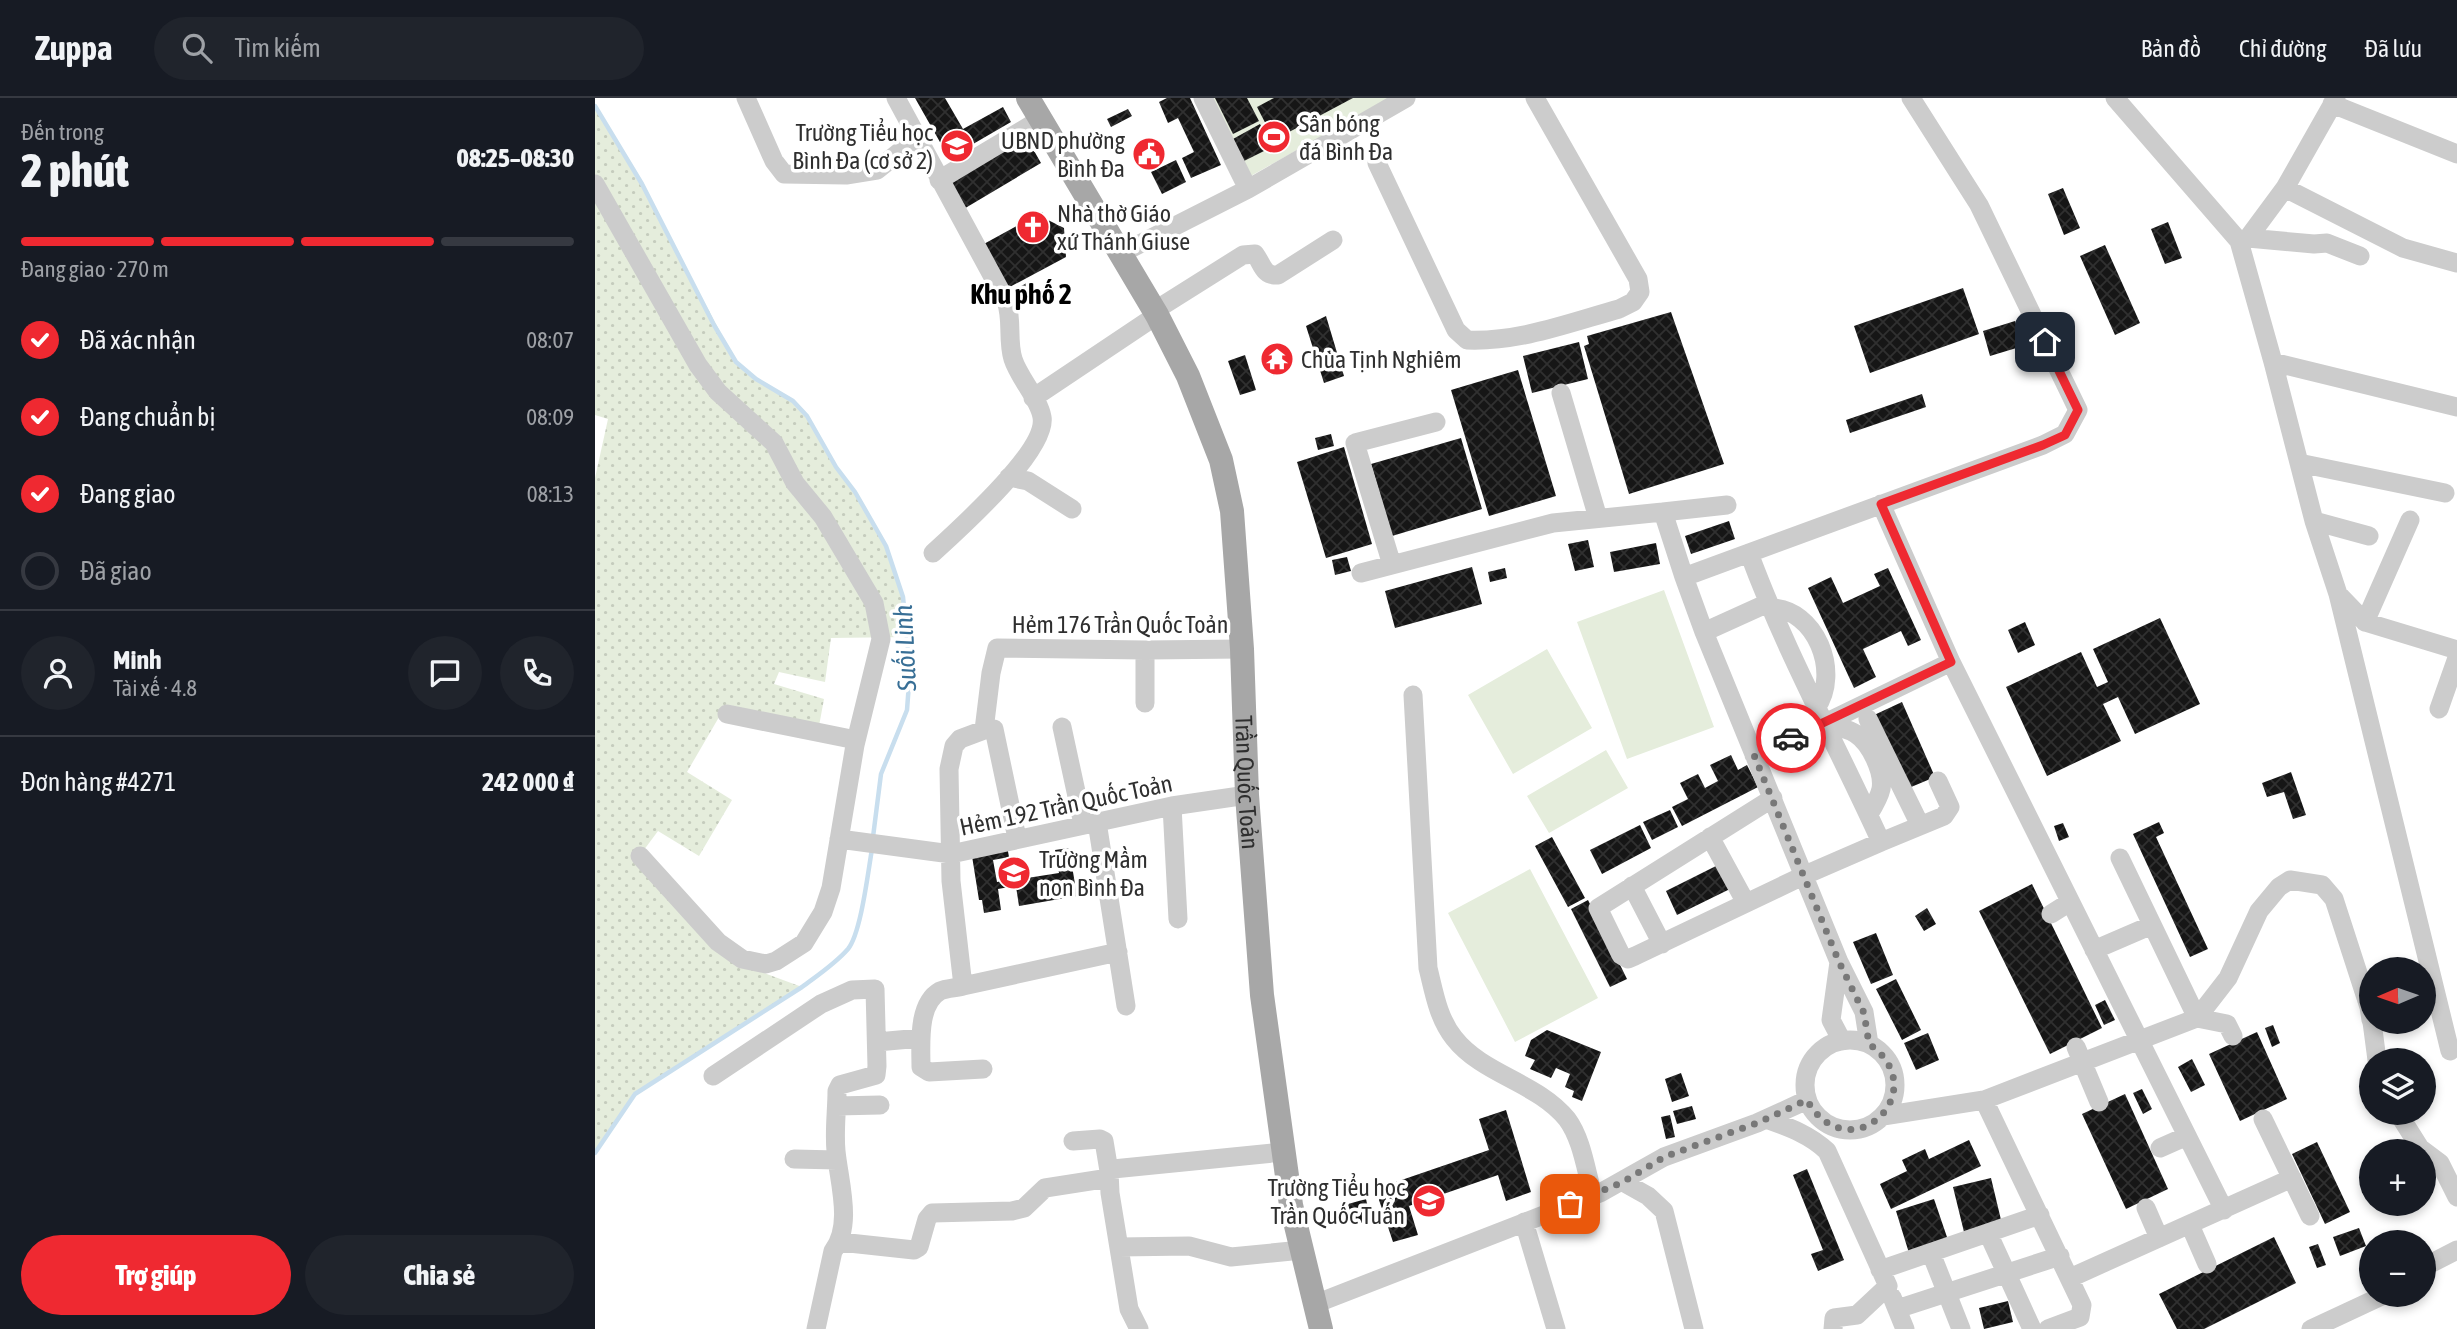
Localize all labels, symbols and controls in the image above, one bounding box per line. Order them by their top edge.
search box [154,17,644,80]
text: Zuppa [35,29,112,67]
icon: search [178,29,216,67]
text: Tìm kiếm [234,33,321,63]
text: Bản đồ [2141,35,2201,62]
text: Chỉ đường [2239,35,2327,62]
text: Đã lưu [2365,35,2422,62]
place label: Sân bóng đá Bình Đa [1299,110,1393,165]
place label: Trường Tiểu học Bình Đa (cơ sở 2) [792,117,933,174]
sports icon: Sân bóng đá Bình Đa [1255,118,1293,156]
text: Đến trong [21,119,104,145]
school or university icon: Trường Tiểu học Bình Đa (cơ sở 2) [938,127,976,165]
place label: UBND phường Bình Đa [1001,127,1126,182]
public building icon: UBND phường Bình Đa [1130,135,1168,173]
text: 08:25–08:30 [457,143,574,173]
text: 2 phút [21,144,129,197]
place label: Nhà thờ Giáo xứ Thánh Giuse [1057,200,1190,255]
church icon: Nhà thờ Giáo xứ Thánh Giuse [1014,208,1052,246]
text: Đang giao · 270 m [21,256,169,282]
district label: Khu phố 2 [970,278,1072,310]
pin [2015,312,2075,372]
icon: check [21,321,59,359]
icon: home [2026,323,2064,361]
text: Đã xác nhận [80,325,196,355]
text: 08:07 [526,327,574,353]
temple icon: Chùa Tịnh Nghiêm [1258,340,1296,378]
place label: Chùa Tịnh Nghiêm [1301,346,1461,373]
icon: check [21,398,59,436]
text: Đang chuẩn bị [80,402,215,432]
text: 08:09 [526,404,574,430]
icon: check [21,475,59,513]
text: Đang giao [80,479,175,509]
text: 08:13 [527,481,574,507]
text: Đã giao [80,556,152,586]
water label: Suối Linh [888,604,922,693]
street label: Hẻm 176 Trần Quốc Toản [1012,611,1228,638]
button: person [21,636,95,710]
button: chat [408,636,482,710]
button: phone [500,636,574,710]
text: Minh [113,645,162,675]
text: Tài xế · 4.8 [113,675,197,701]
courier [1756,703,1826,773]
street label: Trần Quốc Toản [1231,715,1265,850]
icon: car [1772,719,1810,757]
text: Đơn hàng #4271 [21,767,176,797]
text: 242 000 ₫ [482,767,574,797]
street label: Hẻm 192 Trần Quốc Toản [957,769,1175,841]
place label: Trường Mầm non Bình Đa [1039,846,1148,901]
school or university icon: Trường Mầm non Bình Đa [995,854,1033,892]
north arrow [2359,957,2436,1034]
map controls [2359,957,2436,1307]
button: layers [2359,1048,2436,1125]
button: + [2359,1139,2436,1216]
place label: Trường Tiểu học Trần Quốc Tuấn [1268,1172,1405,1229]
pin [1540,1174,1600,1234]
school or university icon: Trường Tiểu học Trần Quốc Tuấn [1410,1182,1448,1220]
icon: bag [1551,1185,1589,1223]
button: − [2359,1230,2436,1307]
button: Trợ giúp [21,1235,291,1315]
button: Chia sẻ [305,1235,574,1315]

